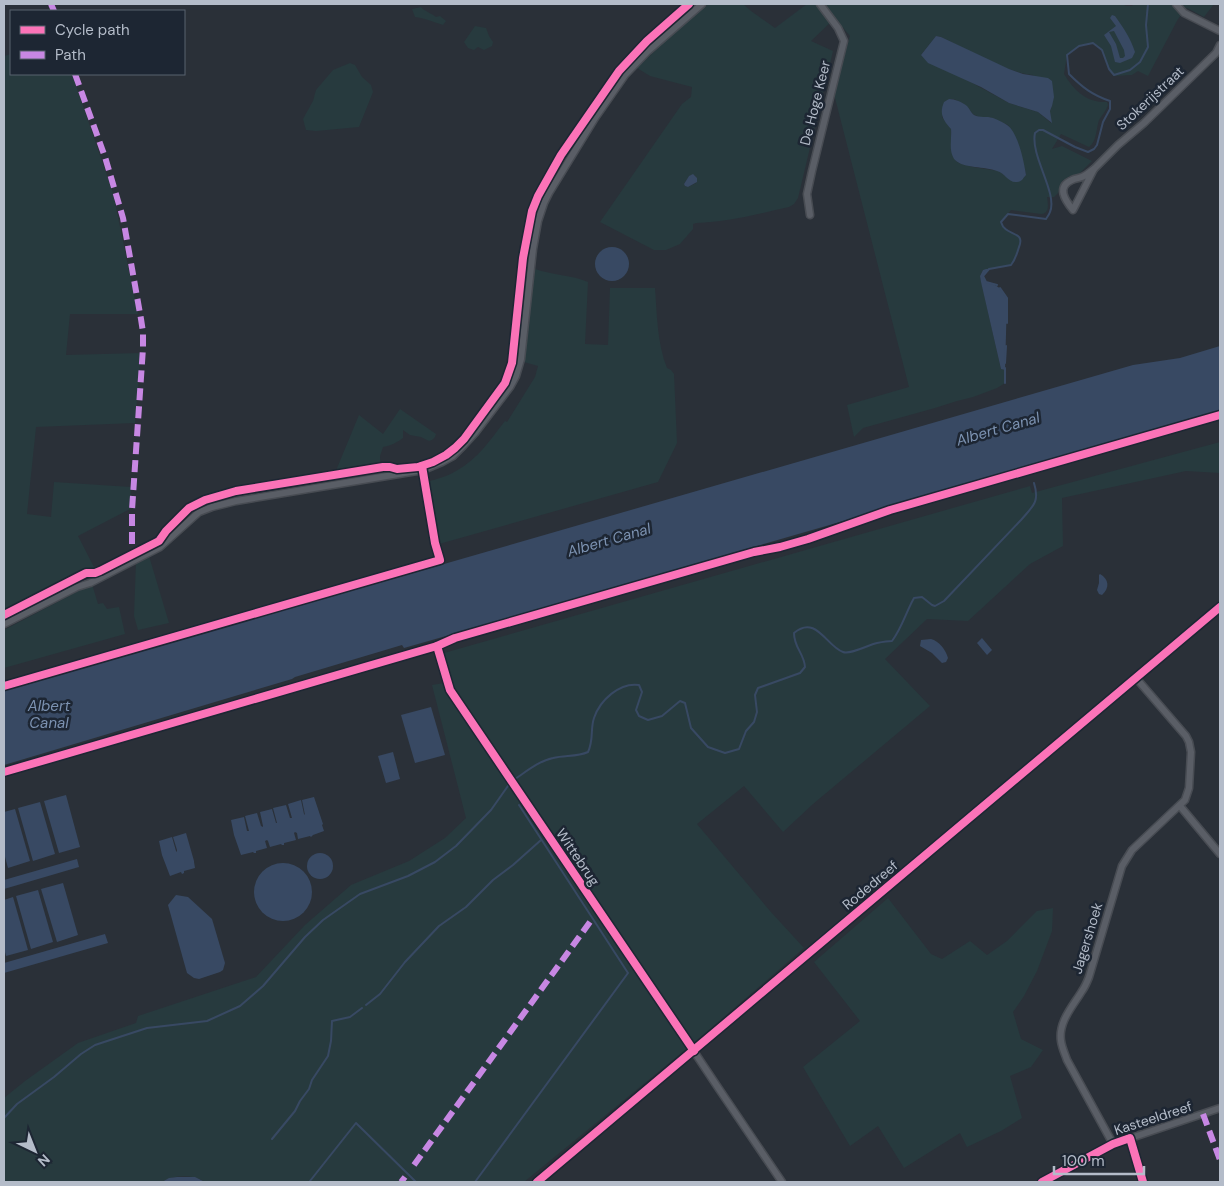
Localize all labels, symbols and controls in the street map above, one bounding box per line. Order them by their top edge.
legend [10,10,185,75]
text: Cycle path [55,20,130,40]
text: Path [55,45,86,65]
street label: De Hoge Keer [796,59,834,147]
street label: Stokerijstraat [1112,62,1188,134]
water label: Albert Canal [953,407,1043,451]
water label: Albert Canal [564,518,654,562]
water label: Albert Canal [27,696,70,733]
street label: Wittebrug [552,825,604,889]
street label: Rodedreef [838,856,902,914]
street label: Jagershoek [1068,900,1106,976]
street label: Kasteeldreef [1112,1097,1194,1139]
north arrow [10,1126,60,1176]
scale bar [1054,1144,1144,1176]
text: N [34,1150,54,1171]
text: 100 m [1062,1151,1105,1171]

